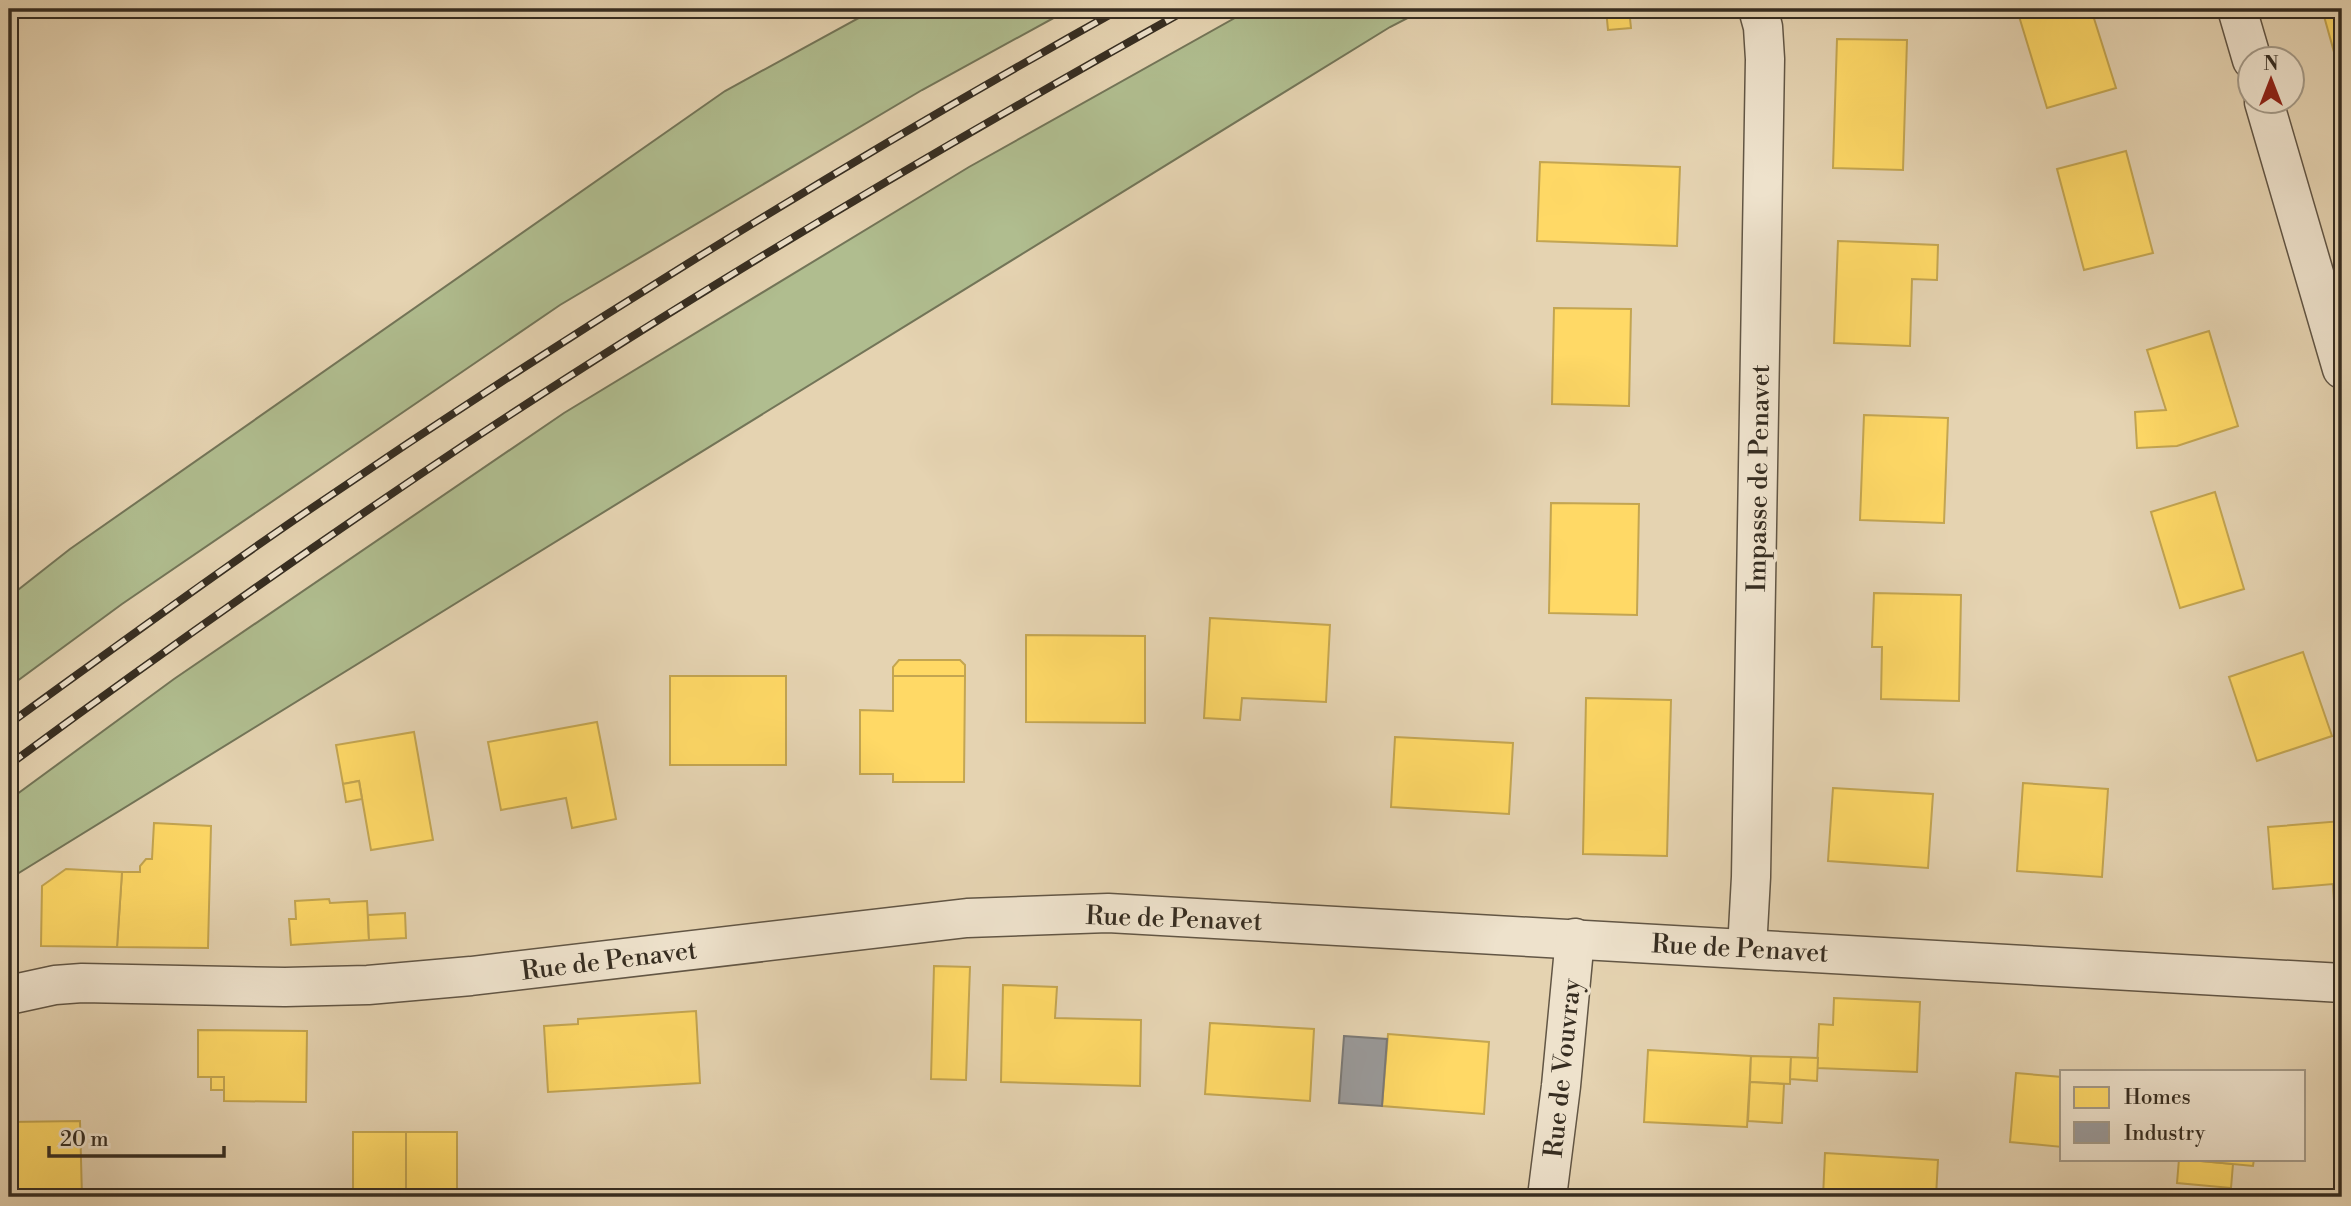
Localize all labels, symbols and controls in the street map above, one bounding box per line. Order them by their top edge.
north arrow [2236,46,2306,116]
text: N [2263,52,2279,76]
street label: Impasse de Penavet [1741,364,1777,592]
street label: Rue de Penavet [1085,900,1263,938]
street label: Rue de Penavet [1651,928,1829,970]
street label: Rue de Penavet [519,934,699,988]
street label: Rue de Vouvray [1538,977,1588,1159]
legend [2060,1070,2306,1160]
text: Homes [2124,1085,2191,1111]
scale bar [49,1115,224,1159]
text: Industry [2124,1121,2206,1147]
text: 20 m [60,1127,109,1153]

